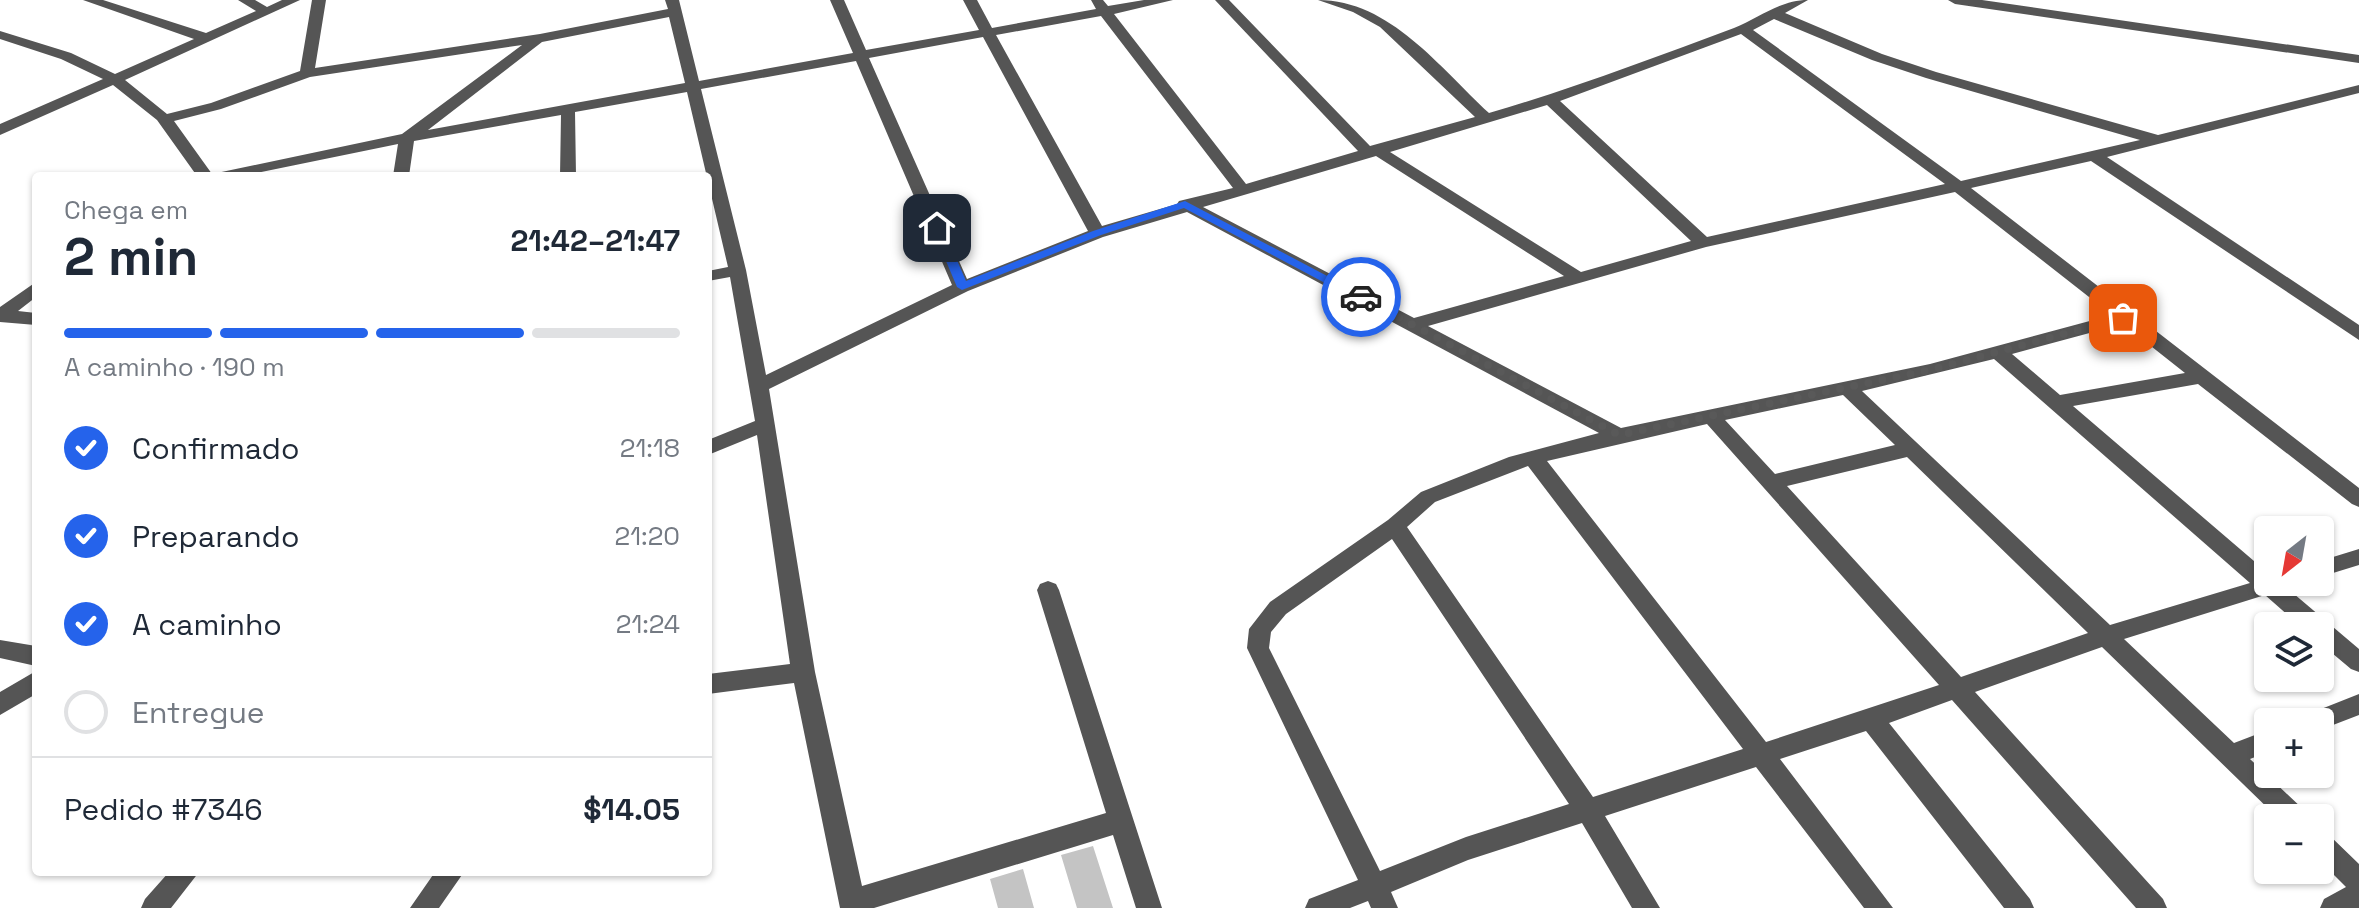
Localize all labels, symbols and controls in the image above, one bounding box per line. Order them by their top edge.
text: Chega em [64,193,188,227]
pin [903,194,971,262]
icon: home [915,206,959,250]
text: 21:42–21:47 [511,221,680,260]
text: 2 min [64,224,198,290]
courier [1321,257,1401,337]
icon: car [1339,275,1383,319]
pin [2089,284,2157,352]
icon: bag [2101,296,2145,340]
text: A caminho · 190 m [64,350,285,384]
icon: check [64,426,108,470]
text: Confirmado [132,429,299,468]
text: 21:18 [620,431,680,465]
icon: check [64,514,108,558]
north arrow [2254,516,2334,596]
map controls [2254,516,2334,884]
text: Preparando [132,517,299,556]
text: 21:20 [615,519,680,553]
icon: check [64,602,108,646]
text: A caminho [132,605,282,644]
text: 21:24 [616,607,680,641]
button: layers [2254,612,2334,692]
text: Entregue [132,693,265,732]
button: + [2254,708,2334,788]
text: Pedido #7346 [64,790,263,829]
text: $14.05 [583,790,680,829]
button: − [2254,804,2334,884]

